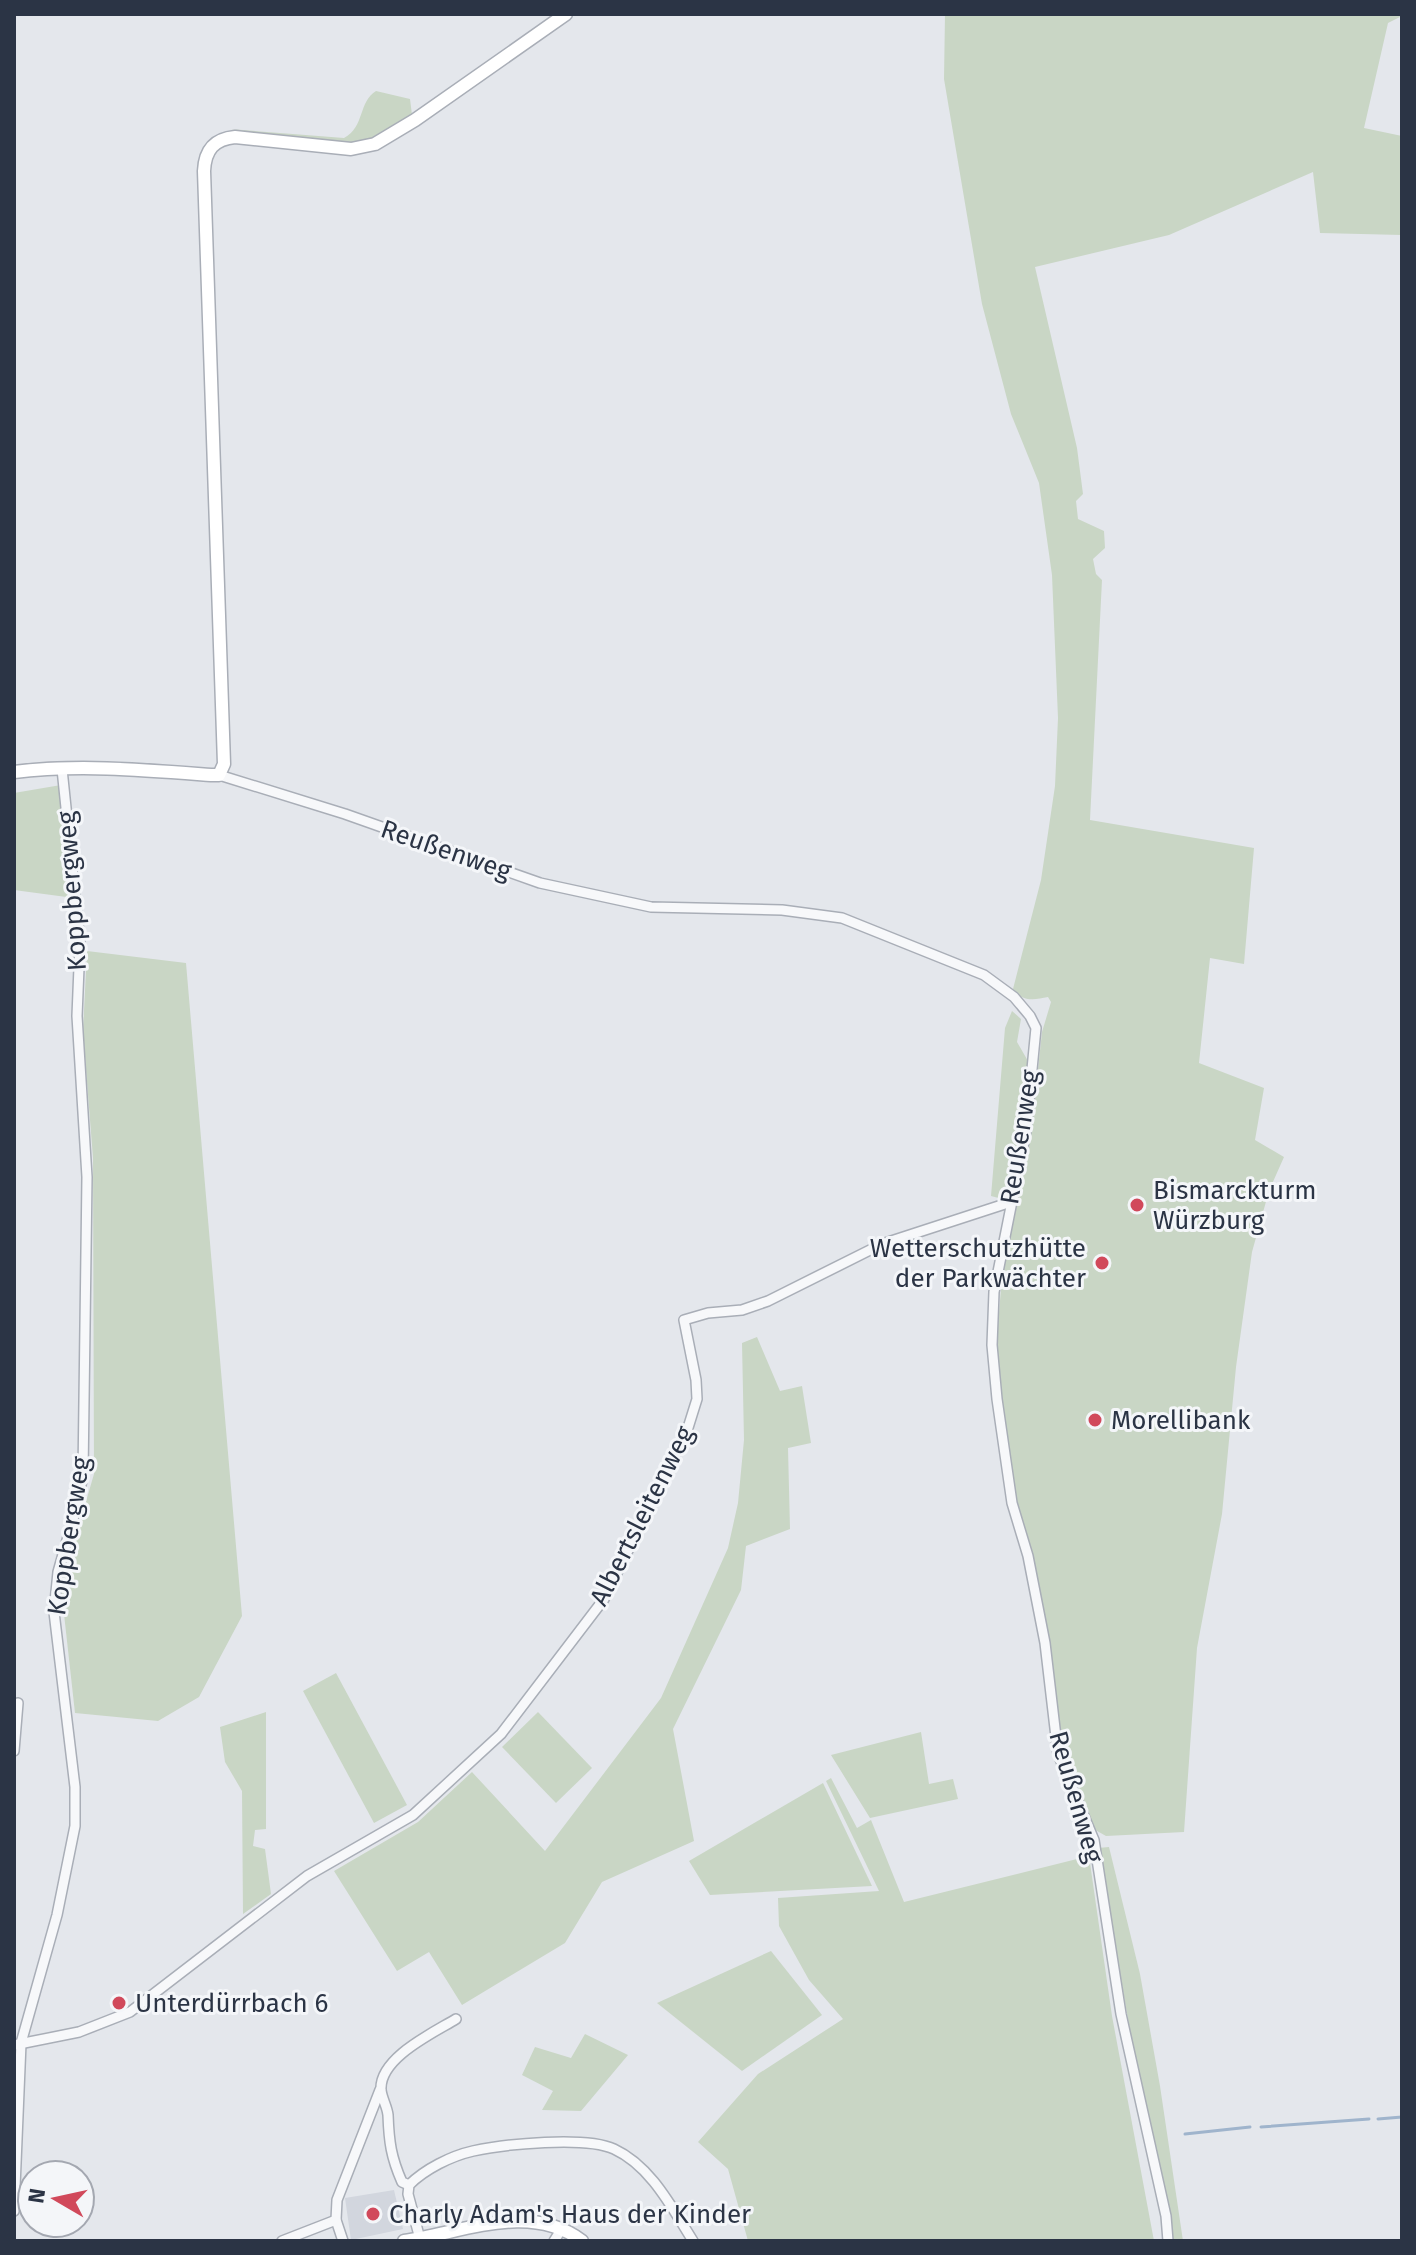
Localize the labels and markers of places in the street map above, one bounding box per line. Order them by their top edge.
place label: Bismarckturm Würzburg [1153,1175,1317,1236]
marker: Bismarckturm Würzburg [1128,1196,1146,1214]
place label: Wetterschutzhütte der Parkwächter [870,1233,1086,1294]
marker: Wetterschutzhütte der Parkwächter [1093,1254,1111,1272]
place label: Morellibank [1111,1405,1251,1436]
marker: Morellibank [1086,1411,1104,1429]
place label: Unterdürrbach 6 [135,1988,328,2019]
marker: Unterdürrbach 6 [110,1994,128,2012]
place label: Charly Adam's Haus der Kinder [389,2199,751,2230]
marker: Charly Adam's Haus der Kinder [364,2205,382,2223]

